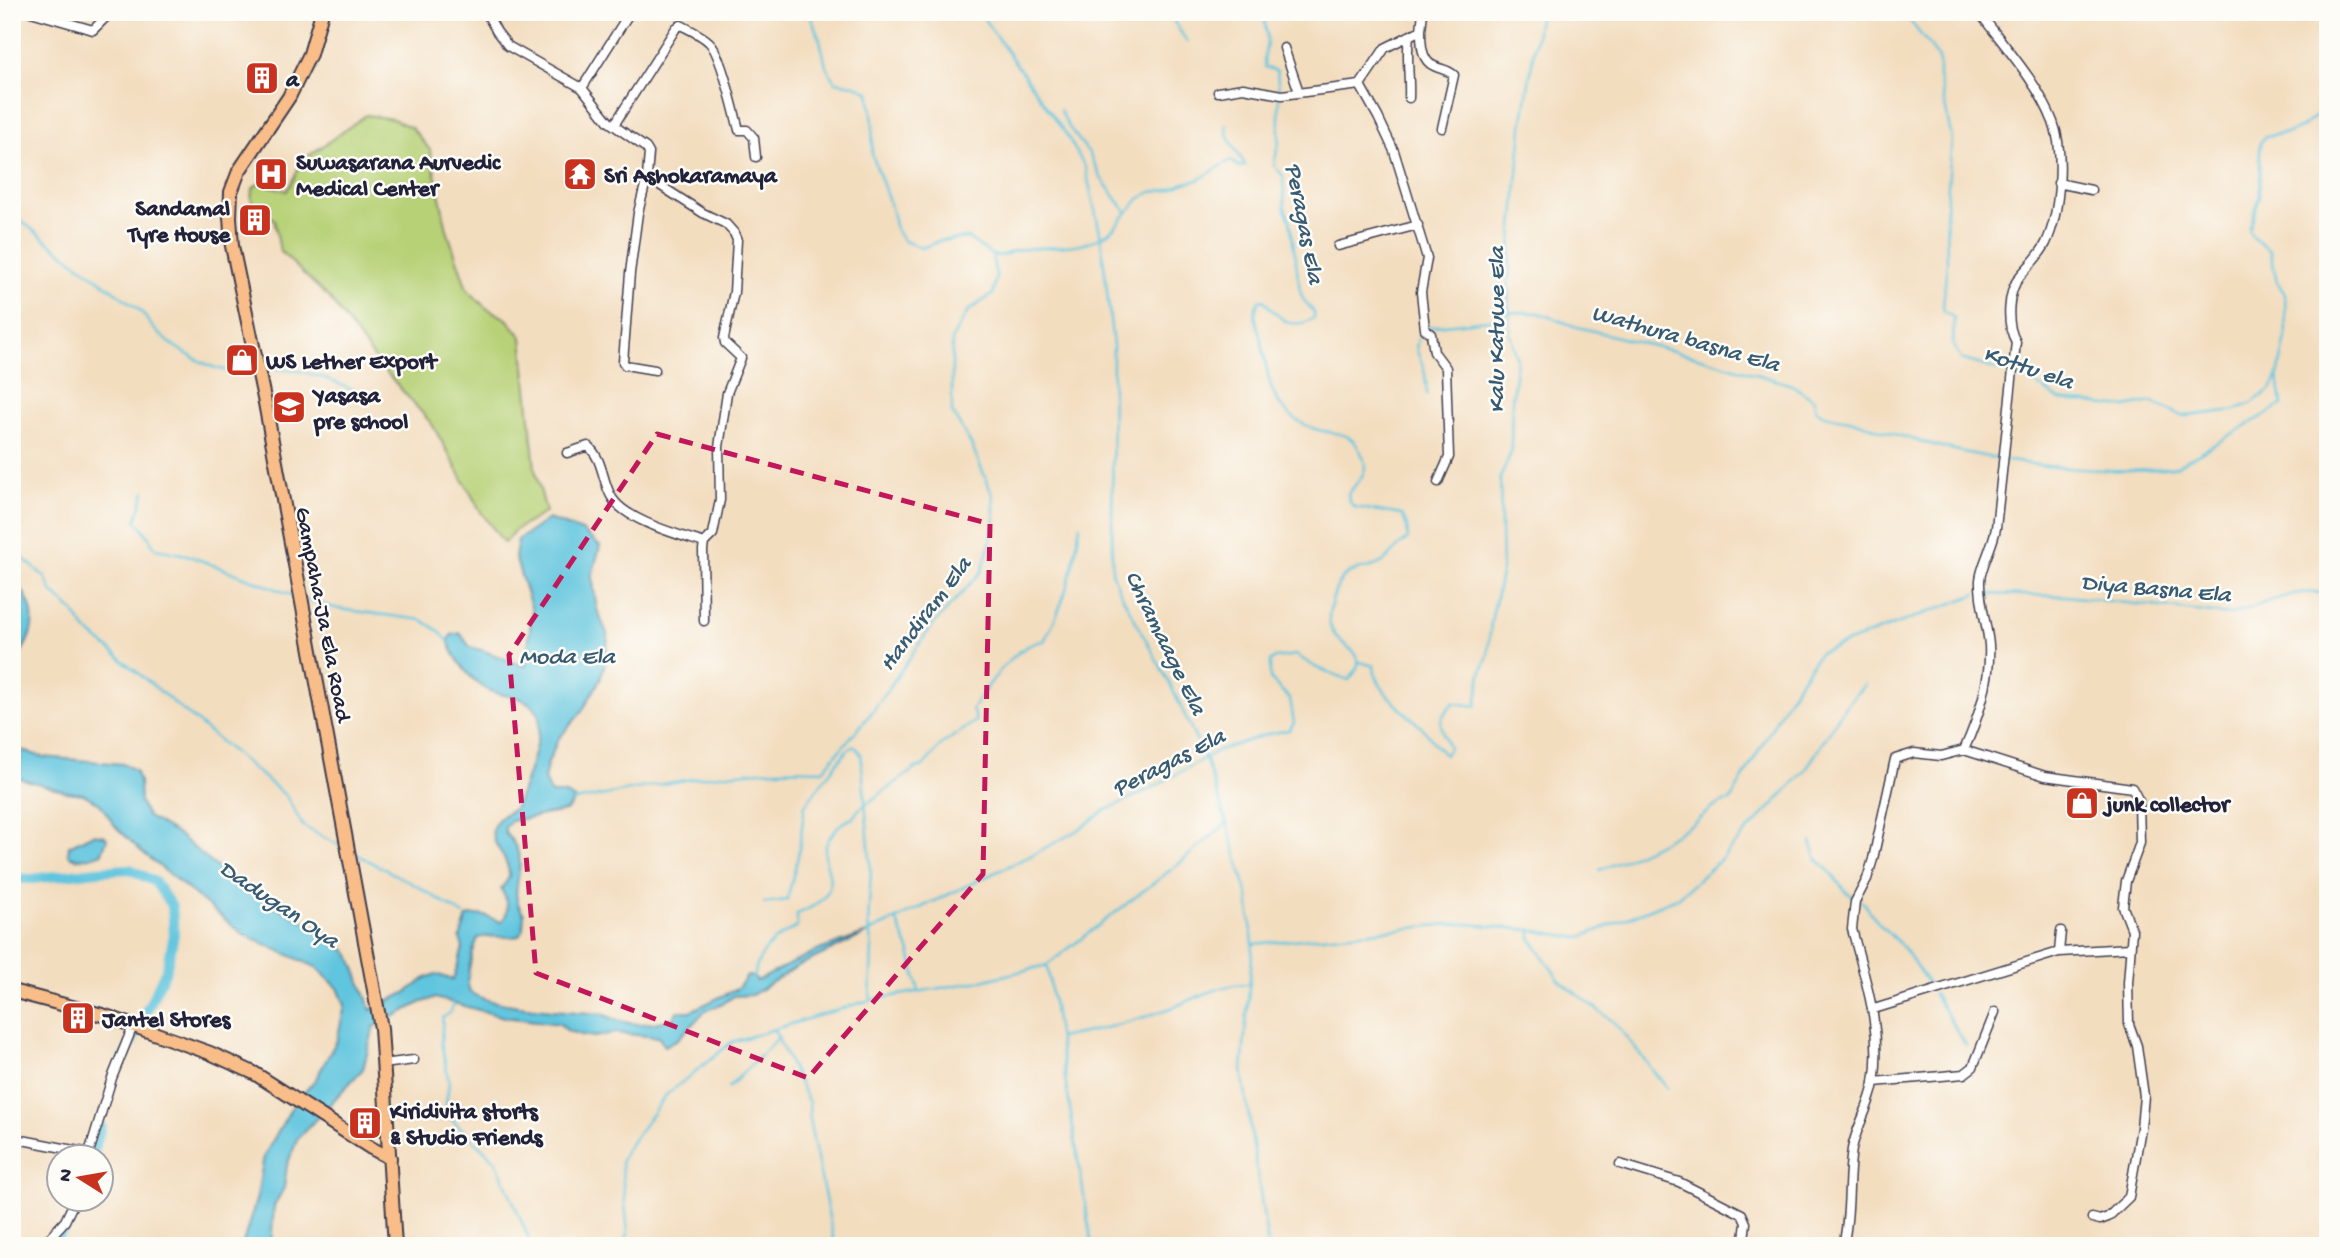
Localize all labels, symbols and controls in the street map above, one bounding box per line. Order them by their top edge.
building icon: a [243,59,281,97]
place label: a [285,68,300,95]
place label: Suwasarana Aurvedic Medical Center [296,151,501,204]
hospital icon: Suwasarana Aurvedic Medical Center [252,155,290,193]
temple icon: Sri Ashokaramaya [561,155,599,193]
water label: Peragas Ela [1277,161,1329,288]
place label: Sri Ashokaramaya [604,164,778,191]
place label: Sandamal Tyre House [126,197,231,250]
building icon: Sandamal Tyre House [236,201,274,239]
water label: Kalu Katuwe Ela [1484,245,1513,413]
water label: Wathura basna Ela [1588,300,1784,381]
water label: Kottu ela [1979,340,2078,399]
shop icon: WS Lether Export [223,341,261,379]
place label: WS Lether Export [265,350,439,377]
place label: Yasasa pre school [311,384,408,437]
school or university icon: Yasasa pre school [270,388,308,426]
street label: Gampaha-Ja Ela Road [287,505,356,726]
water label: Handiram Ela [874,551,980,678]
water label: Chramaage Ela [1116,567,1212,722]
water label: Diya Basna Ela [2080,570,2233,612]
water label: Moda Ela [519,644,617,673]
water label: Peragas Ela [1108,723,1232,805]
shop icon: junk collector [2063,784,2101,822]
place label: junk collector [2102,793,2232,820]
water label: Dadugan Oya [213,855,345,957]
building icon: Jantel Stores [59,999,97,1037]
place label: Jantel Stores [101,1008,232,1035]
place label: Kiridivita storts & Studio Friends [389,1100,544,1153]
building icon: Kiridivita storts & Studio Friends [346,1104,384,1142]
north arrow [46,1142,116,1212]
text: N [54,1167,79,1184]

